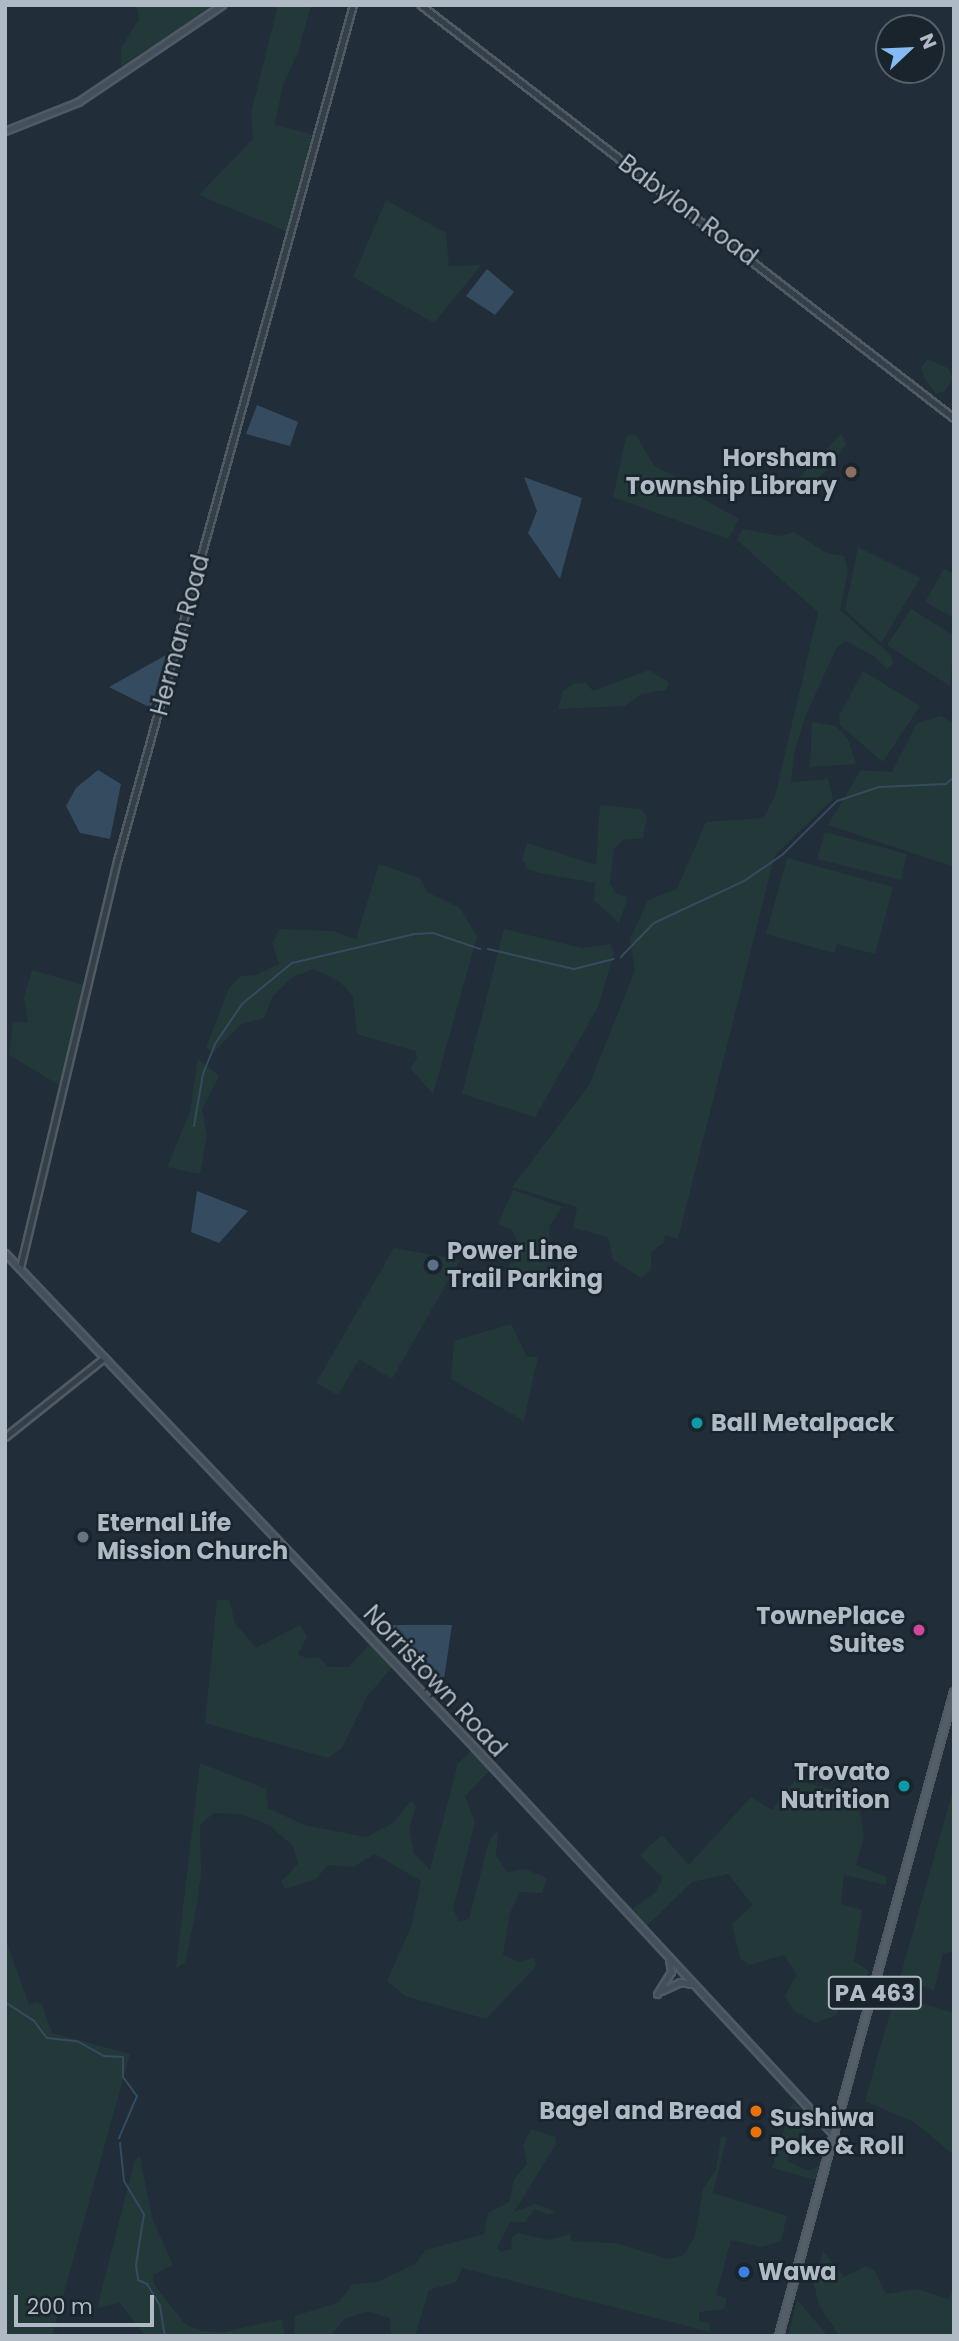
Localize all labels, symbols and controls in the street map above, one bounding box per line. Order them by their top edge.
north arrow [875,14,945,84]
text: N [913,30,943,53]
street label: Babylon Road [613,149,763,271]
place label: Horsham Township Library [626,444,837,500]
marker: Horsham Township Library [843,464,859,480]
street label: Herman Road [145,551,215,719]
place label: Power Line Trail Parking [447,1237,603,1293]
marker: Power Line Trail Parking [425,1257,441,1273]
place label: Ball Metalpack [711,1409,894,1437]
marker: Ball Metalpack [689,1415,705,1431]
place label: Eternal Life Mission Church [97,1509,288,1565]
marker: Eternal Life Mission Church [75,1529,91,1545]
street label: Norristown Road [357,1599,513,1763]
place label: TownePlace Suites [756,1602,905,1658]
marker: TownePlace Suites [911,1622,927,1638]
place label: Trovato Nutrition [780,1758,890,1814]
marker: Trovato Nutrition [896,1778,912,1794]
road number: PA 463 [828,1974,922,2012]
place label: Bagel and Bread [539,2097,742,2125]
marker: Bagel and Bread [748,2103,764,2119]
place label: Sushiwa Poke & Roll [770,2104,904,2160]
marker: Sushiwa Poke & Roll [748,2124,764,2140]
place label: Wawa [758,2258,837,2286]
marker: Wawa [736,2264,752,2280]
scale bar [18,2282,158,2326]
text: 200 m [27,2292,93,2321]

